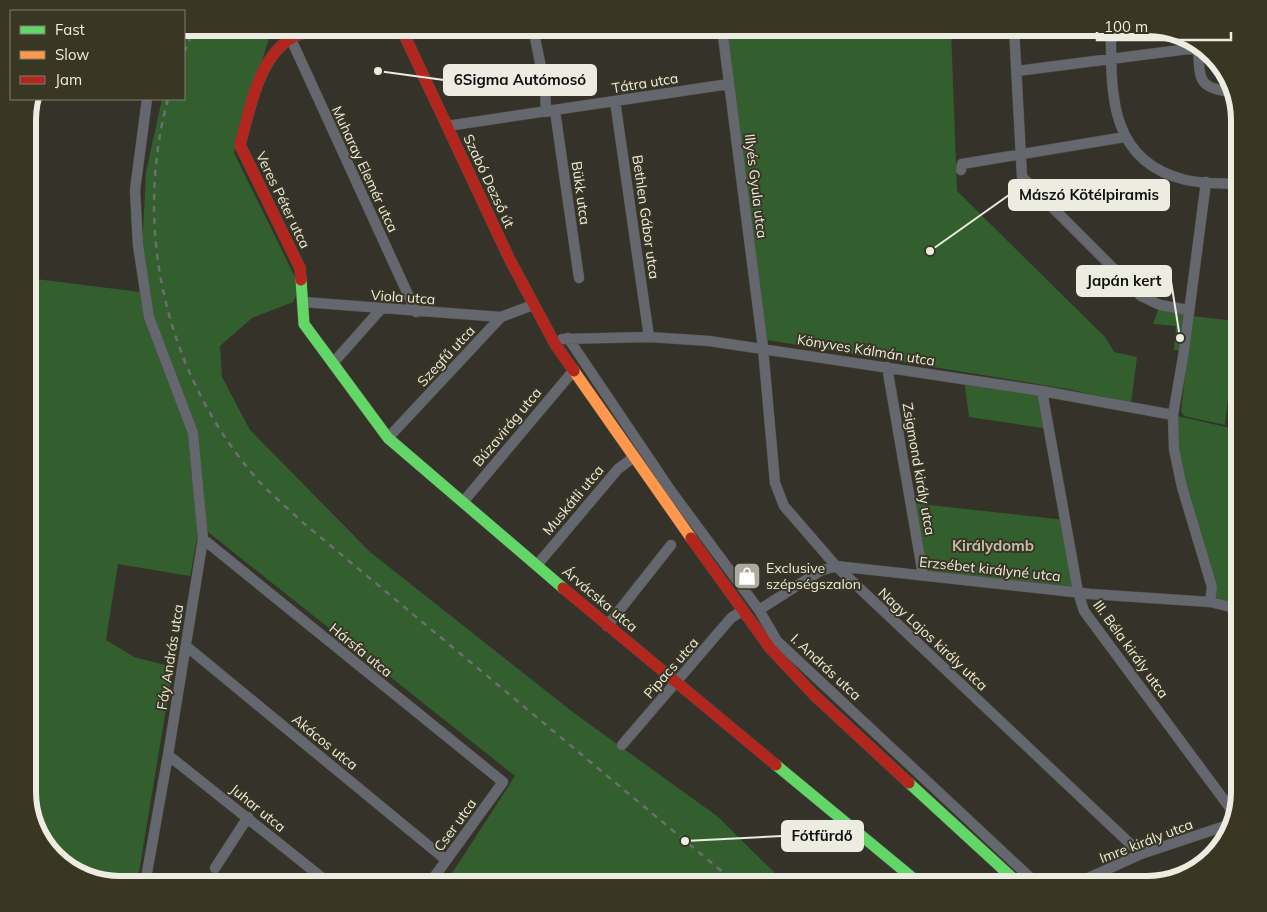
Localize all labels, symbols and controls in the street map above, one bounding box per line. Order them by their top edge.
legend [10,10,185,100]
scale bar [1097,10,1231,42]
text: 100 m [1104,17,1148,36]
text: Fast [55,20,85,39]
text: Slow [55,45,89,64]
callout: 6Sigma Autómosó [444,65,596,95]
street label: Tátra utca [610,69,680,97]
text: Jam [55,70,82,89]
text: 6Sigma Autómosó [454,70,586,89]
street label: Muharay Elemér utca [328,103,402,235]
street label: Szabó Dezső út [459,131,519,231]
street label: Illyés Gyula utca [741,133,771,239]
street label: Veres Péter utca [252,149,314,251]
street label: Bethlen Gábor utca [628,154,664,280]
street label: Bükk utca [568,160,594,226]
callout: Mászó Kötélpiramis [1009,180,1169,210]
text: Mászó Kötélpiramis [1019,185,1159,204]
callout: Japán kert [1077,266,1171,296]
text: Japán kert [1087,271,1162,290]
street label: Viola utca [370,286,436,308]
street label: Szegfű utca [413,322,479,390]
street label: Könyves Kálmán utca [796,330,936,370]
street label: Búzavirág utca [469,384,545,470]
street label: Zsigmond király utca [898,401,940,537]
street label: Muskátli utca [538,461,608,539]
district label: Királydomb [952,536,1034,555]
street label: Erzsébet királyné utca [918,553,1062,585]
place label: Exclusive szépségszalon [766,559,861,593]
shop icon: Exclusive szépségszalon [732,561,762,591]
street label: Árvácska utca [559,562,641,636]
street label: Nagy Lajos király utca [875,584,991,694]
street label: III. Béla király utca [1089,596,1173,702]
street label: Fáy András utca [153,603,187,711]
street label: Hársfa utca [326,619,396,681]
street label: I. András utca [787,630,865,704]
street label: Pipacs utca [640,634,702,702]
street label: Akácos utca [288,710,362,774]
street label: Juhar utca [227,780,289,836]
street label: Cser utca [430,795,480,855]
street label: Imre király utca [1097,815,1195,867]
callout: Fótfürdő [782,821,863,851]
text: Fótfürdő [791,826,853,845]

